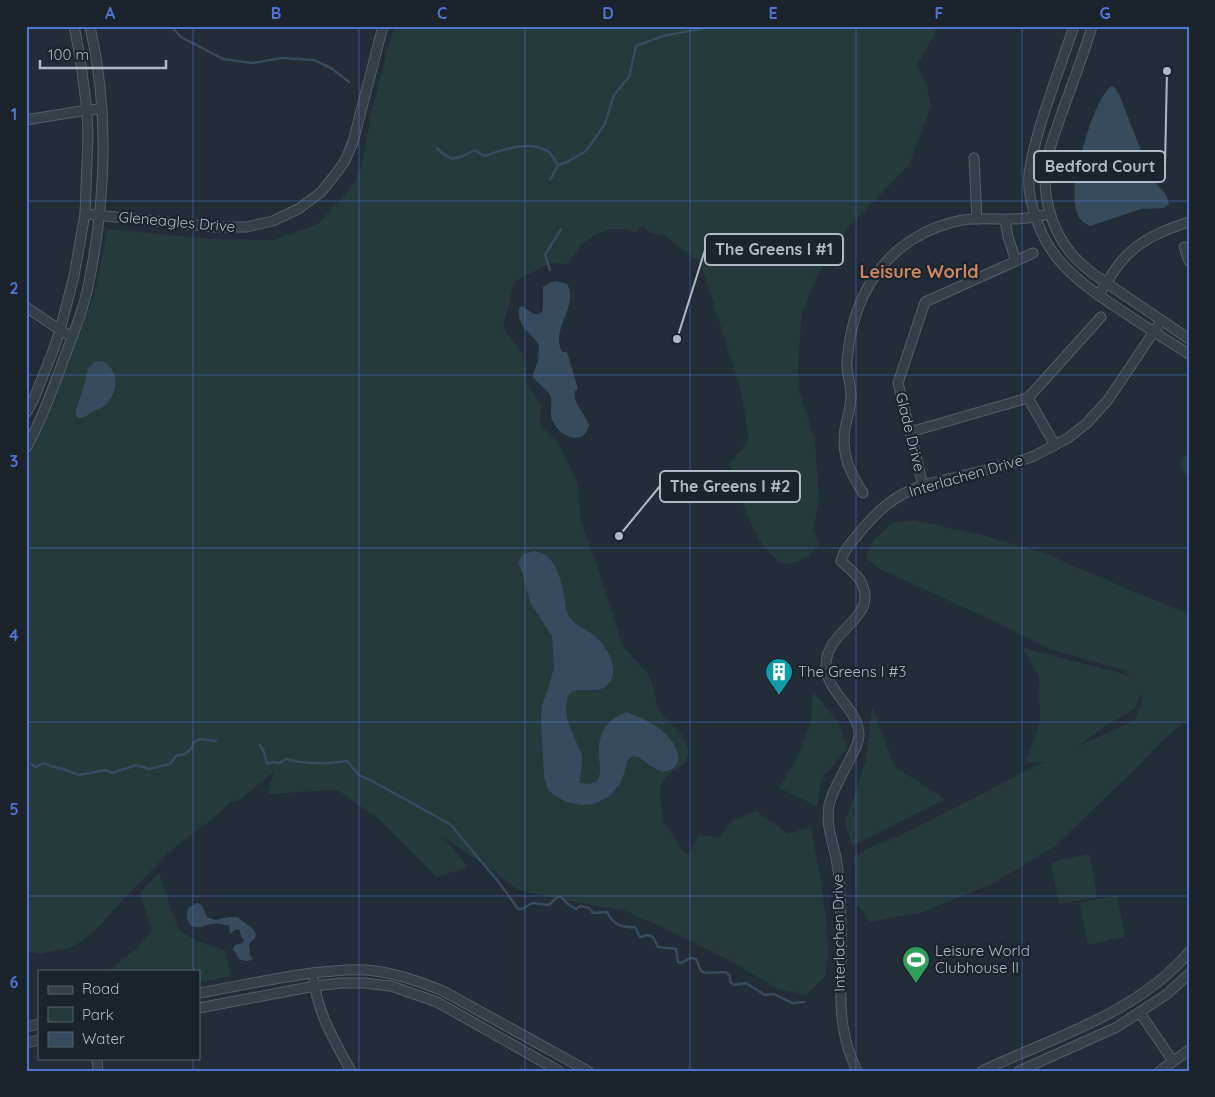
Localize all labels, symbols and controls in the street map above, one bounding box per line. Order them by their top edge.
text: A [105,3,116,23]
text: B [271,3,281,23]
text: C [437,3,447,23]
text: D [602,3,614,23]
text: E [768,3,778,23]
text: F [935,3,944,23]
text: G [1099,3,1111,23]
scale bar [40,38,166,70]
text: 100 m [48,45,89,64]
text: 1 [11,104,17,124]
callout: Bedford Court [1034,151,1165,182]
text: Bedford Court [1045,156,1155,176]
street label: Gleneagles Drive [118,207,236,236]
callout: The Greens I #1 [705,234,843,265]
text: The Greens I #1 [715,239,833,259]
district label: Leisure World [859,260,979,283]
text: 2 [9,278,19,298]
street label: Glade Drive [892,390,929,473]
street label: Interlachen Drive [907,450,1025,501]
text: 3 [10,451,18,471]
callout: The Greens I #2 [660,471,800,502]
text: The Greens I #2 [670,476,790,496]
text: 4 [9,625,19,645]
building icon: The Greens I #3 [764,657,794,696]
place label: The Greens I #3 [798,662,906,681]
text: 5 [9,799,19,819]
street label: Interlachen Drive [828,874,849,992]
place label: Leisure World Clubhouse II [935,941,1030,977]
sports icon: Leisure World Clubhouse II [901,945,931,984]
legend [38,970,200,1060]
text: 6 [10,972,19,992]
text: Road [82,979,119,998]
text: Park [82,1005,114,1024]
text: Water [82,1029,125,1048]

